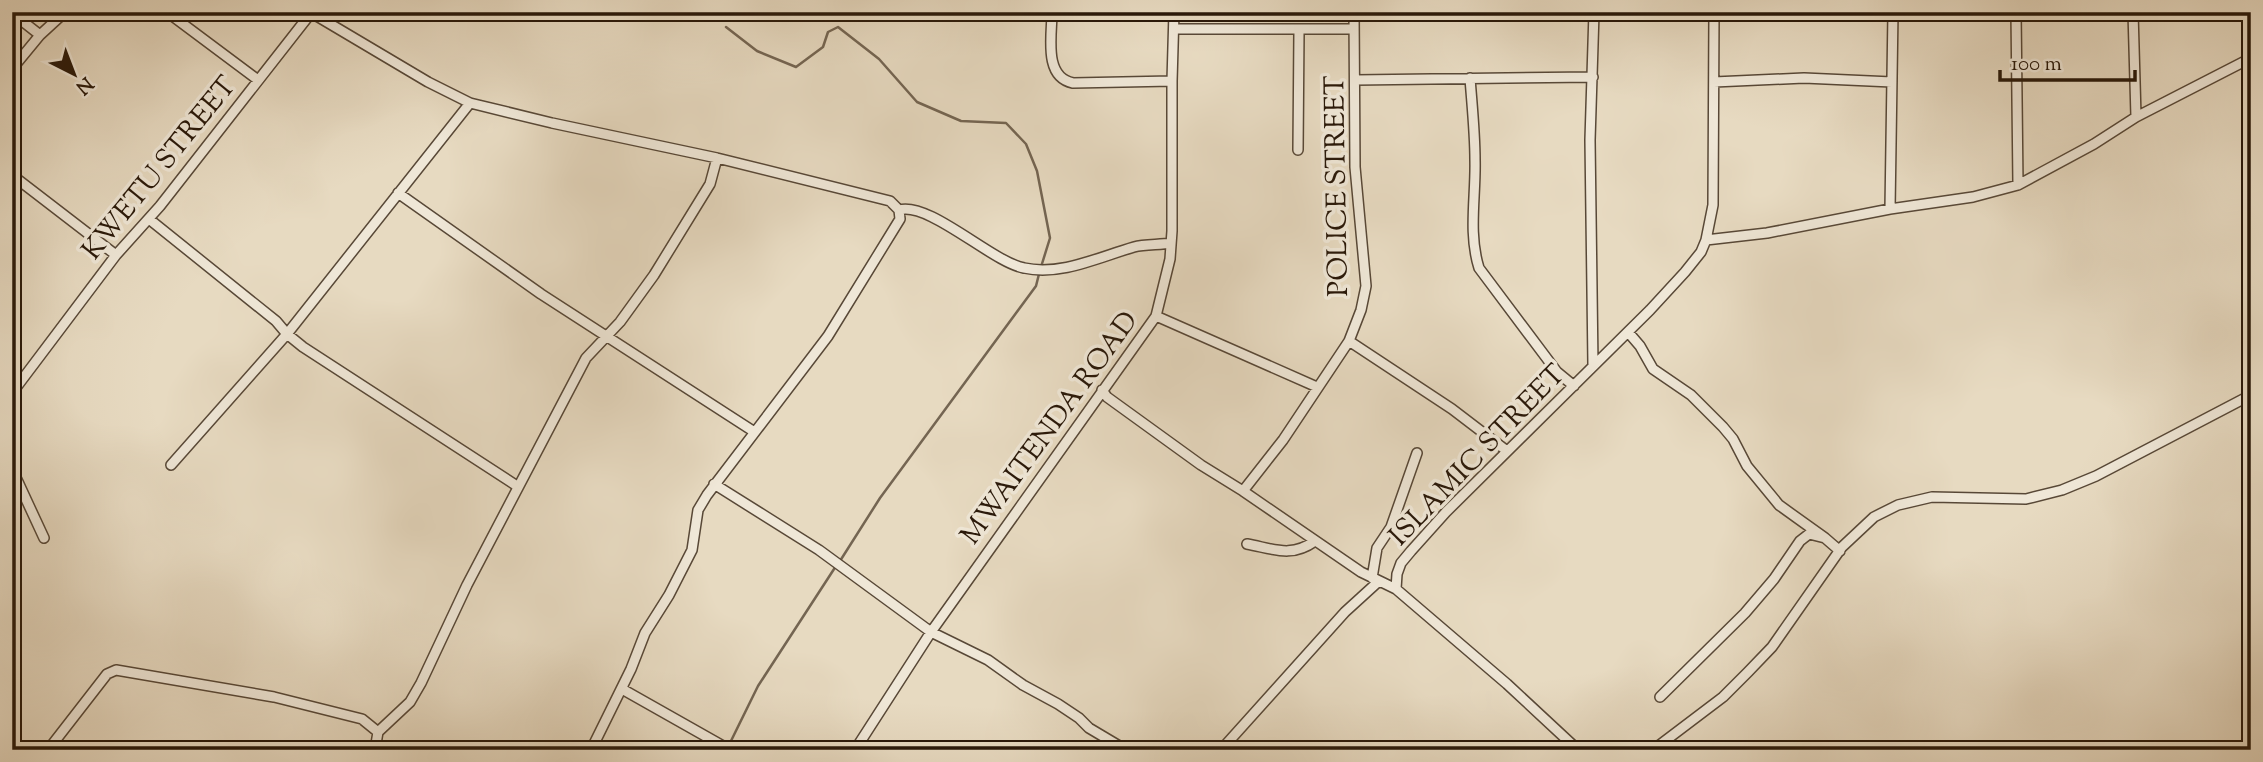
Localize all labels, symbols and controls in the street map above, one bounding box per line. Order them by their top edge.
north arrow [38,38,108,108]
scale bar [2000,38,2135,82]
text: 100 m [2011,50,2062,80]
street label: KWETU STREET [74,68,247,269]
text: N [69,70,98,100]
street label: POLICE STREET [1316,75,1360,297]
street label: MWAITENDA ROAD [952,304,1149,554]
street label: ISLAMIC STREET [1381,356,1576,556]

